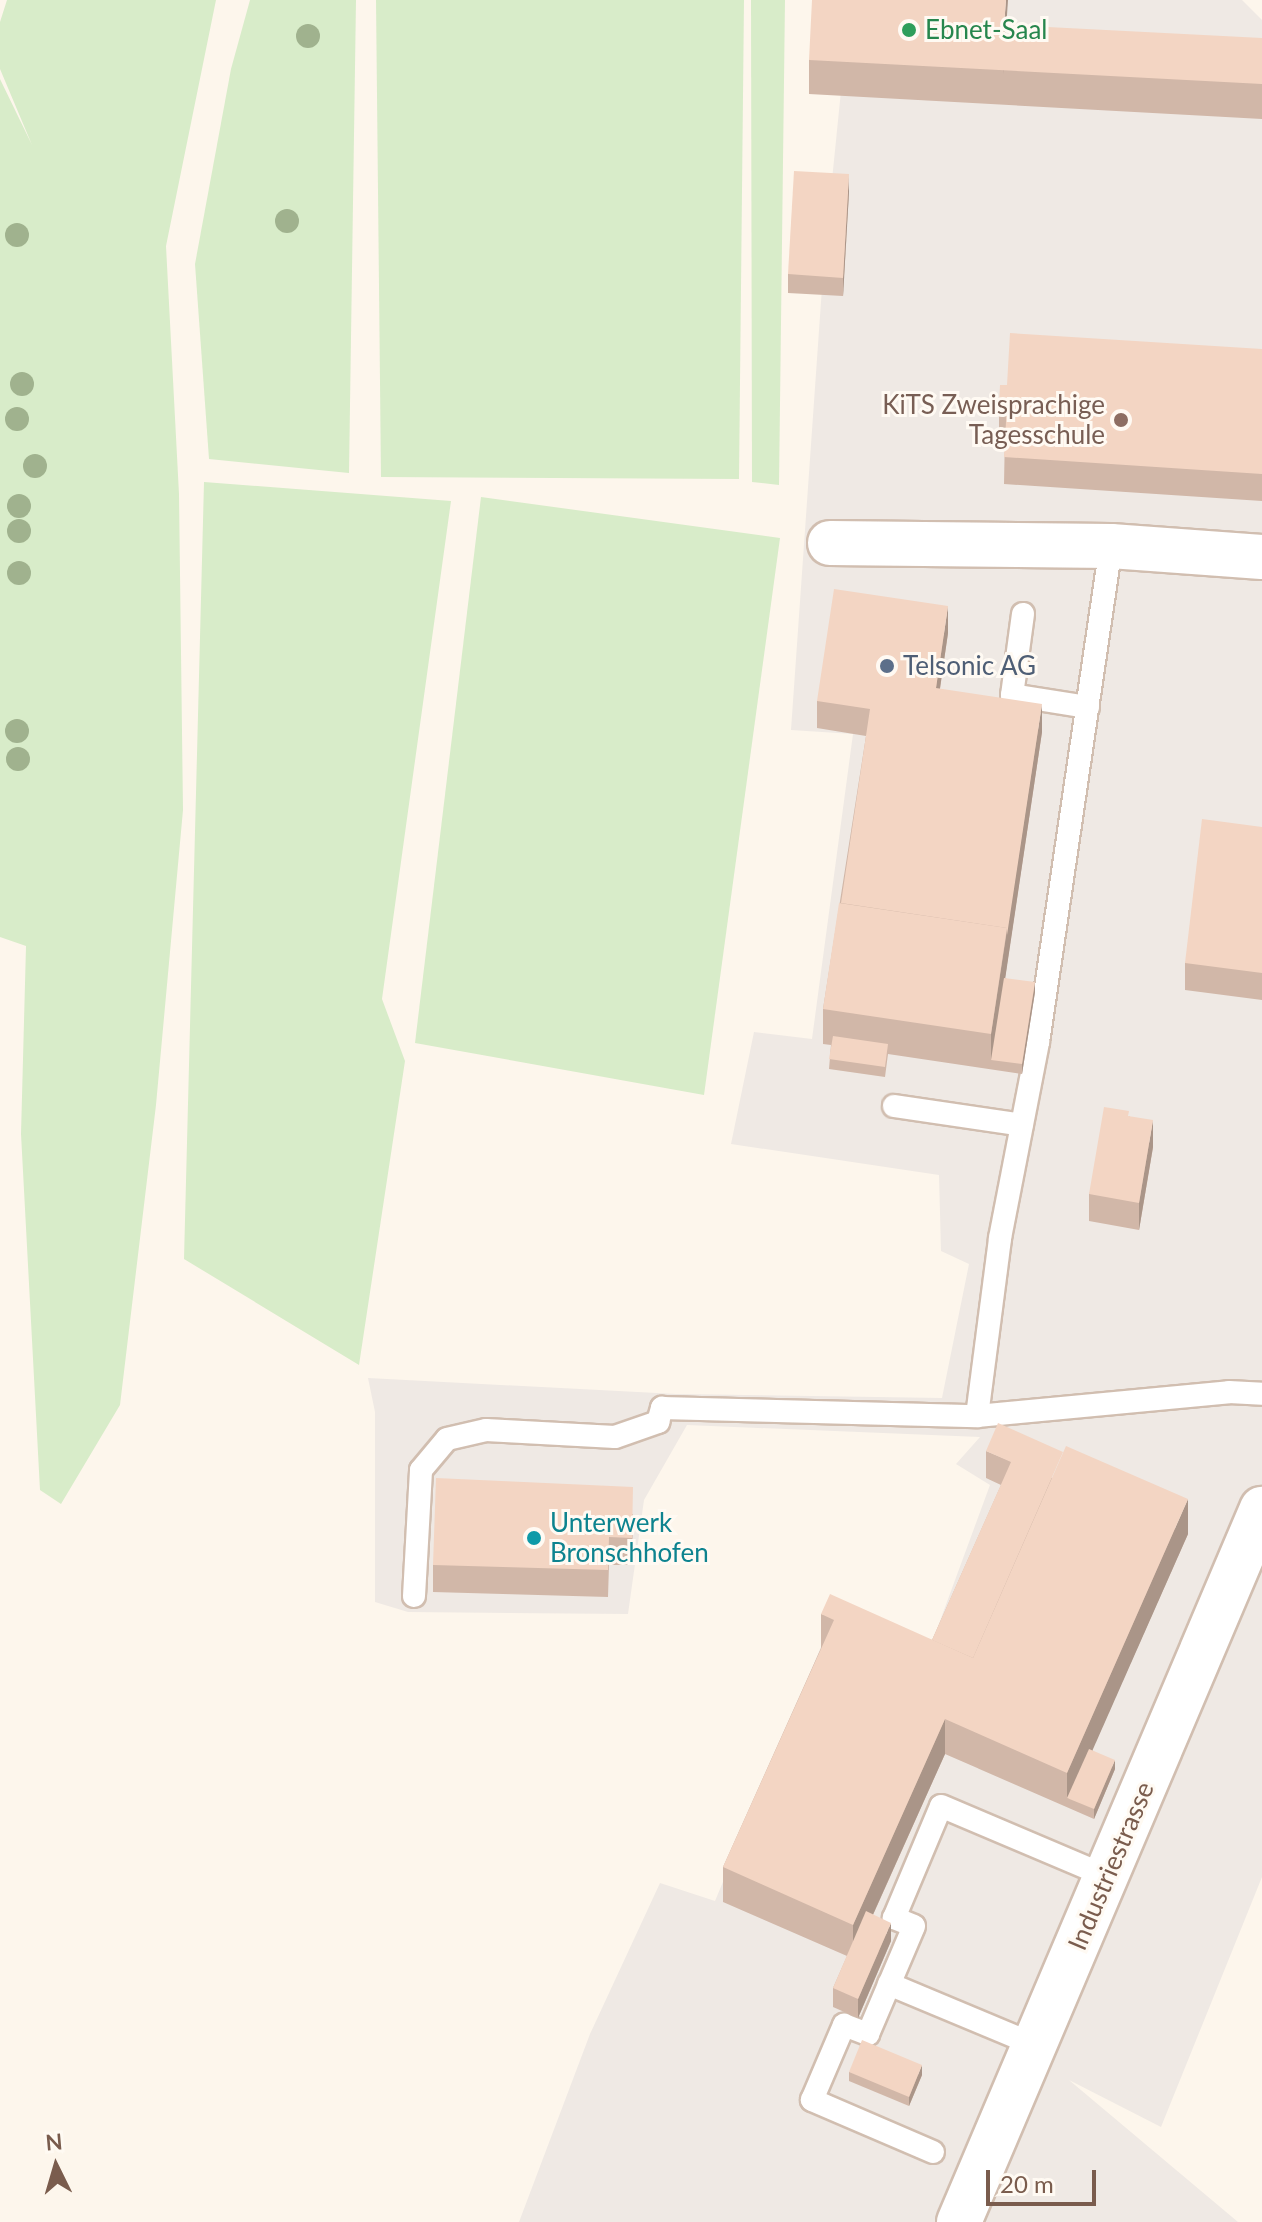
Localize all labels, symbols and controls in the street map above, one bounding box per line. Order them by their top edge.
place label: Ebnet-Saal [925,14,1047,46]
marker: Ebnet-Saal [900,21,918,39]
place label: KiTS Zweisprachige Tagesschule [882,389,1105,450]
marker: KiTS Zweisprachige Tagesschule [1112,411,1130,429]
place label: Telsonic AG [903,650,1037,682]
marker: Telsonic AG [878,657,896,675]
place label: Unterwerk Bronschhofen [550,1507,709,1568]
marker: Unterwerk Bronschhofen [525,1529,543,1547]
street label: Industriestrasse [1062,1777,1160,1955]
north arrow [16,2126,96,2206]
text: N [44,2127,63,2156]
scale bar [990,2154,1100,2204]
text: 20 m [1000,2169,1054,2198]

